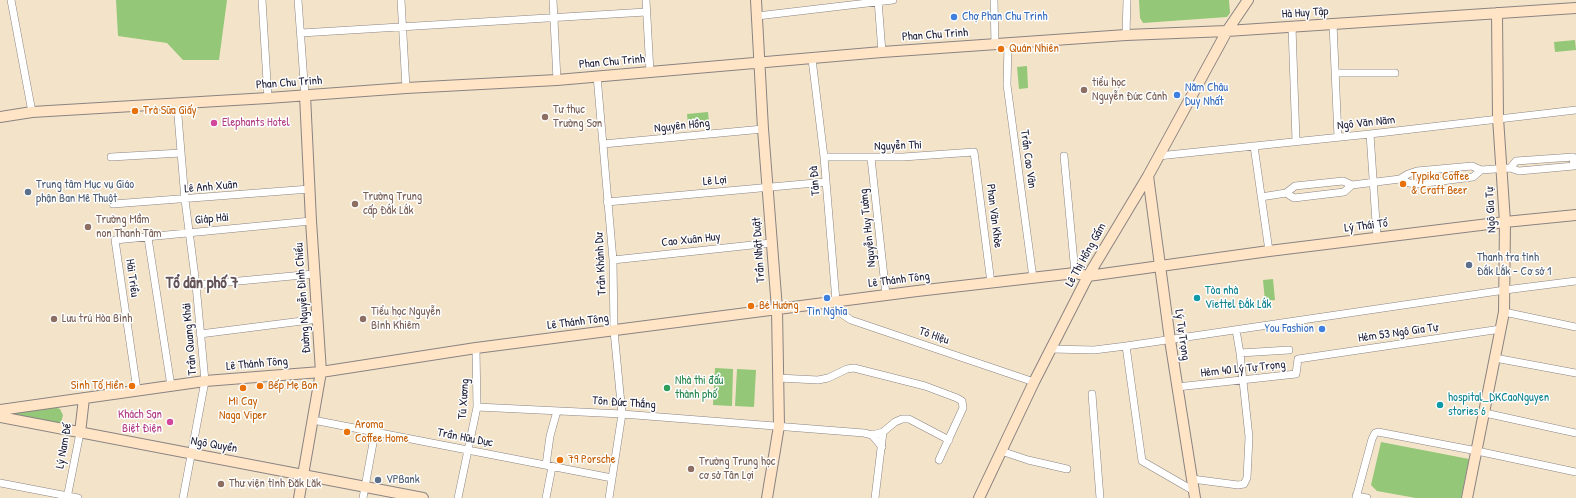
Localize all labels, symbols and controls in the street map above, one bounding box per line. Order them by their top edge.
street label: Hà Huy Tập [1281,4,1329,22]
place label: Chợ Phan Chu Trinh [962,10,1047,24]
marker: Chợ Phan Chu Trinh [949,12,959,22]
street label: Phan Chu Trinh [901,26,969,44]
place label: Quán Nhiên [1009,42,1059,56]
marker: Quán Nhiên [996,44,1006,54]
street label: Phan Chu Trinh [578,52,646,72]
street label: Phan Chu Trinh [255,74,323,92]
place label: tiểu học Nguyễn Đức Cảnh [1092,76,1167,104]
place label: Năm Châu Duy Nhất [1185,81,1228,109]
marker: tiểu học Nguyễn Đức Cảnh [1079,85,1089,95]
marker: Năm Châu Duy Nhất [1172,90,1182,100]
place label: Tư thục Trường Sơn [553,103,602,131]
place label: Trà Sữa Giấy [143,104,197,118]
marker: Trà Sữa Giấy [130,106,140,116]
marker: Tư thục Trường Sơn [540,112,550,122]
street label: Ngô Văn Năm [1336,113,1396,133]
place label: Elephants Hotel [222,116,290,130]
street label: Nguyên Hồng [654,116,710,136]
marker: Elephants Hotel [209,118,219,128]
street label: Trần Cao Vân [1017,129,1039,189]
street label: Nguyễn Thi [874,138,922,154]
street label: Tản Đà [807,166,823,196]
place label: Typika Coffee & Craft Beer [1411,170,1469,198]
street label: Lê Lợi [702,173,728,189]
place label: Trung tâm Mục vụ Giáo phận Ban Mê Thuột [36,178,134,206]
street label: Lê Anh Xuân [184,178,238,196]
marker: Typika Coffee & Craft Beer [1398,179,1408,189]
street label: Phan Văn Khòe [983,183,1005,249]
marker: Trung tâm Mục vụ Giáo phận Ban Mê Thuột [23,187,33,197]
street label: Ngô Gia Tự [1483,187,1499,233]
street label: Nguyễn Huy Tưởng [857,188,879,268]
place label: Trường Trung cấp Đắk Lắk [363,190,422,218]
marker: Trường Trung cấp Đắk Lắk [350,199,360,209]
street label: Giáp Hải [194,210,230,228]
place label: Trường Mầm non Thanh Tâm [96,213,162,241]
street label: Lý Thái Tổ [1344,216,1388,236]
street label: Trần Nhật Duật [750,217,768,283]
street label: Lê Thị Hồng Gấm [1063,221,1109,289]
marker: Trường Mầm non Thanh Tâm [83,222,93,232]
street label: Cao Xuân Huy [661,230,721,250]
street label: Trần Khánh Dư [592,232,610,296]
street label: Đường Nguyễn Đình Chiểu [292,242,314,354]
place label: Thanh tra tỉnh Đắk Lắk - Cơ sở 1 [1477,251,1551,279]
street label: Hải Triều [122,258,142,298]
marker: Thanh tra tỉnh Đắk Lắk - Cơ sở 1 [1464,260,1474,270]
street label: Lê Thánh Tông [867,269,931,291]
district label: Tổ dân phố 7 [166,274,238,294]
place label: Tòa nhà Viettel Đắk Lắk [1205,284,1271,312]
marker: Tín Nghĩa [822,293,832,303]
marker: Tòa nhà Viettel Đắk Lắk [1192,293,1202,303]
place label: Bé Hướng [759,299,799,313]
marker: Bé Hướng [746,301,756,311]
street label: Trần Quang Khải [180,302,200,376]
place label: Tiểu học Nguyễn Bỉnh Khiêm [371,305,441,333]
place label: Tín Nghĩa [807,305,847,319]
street label: Lý Tự Trọng [1171,309,1193,361]
street label: Lê Thánh Tông [546,311,610,333]
place label: Lưu trú Hòa Bình [62,312,132,326]
marker: Lưu trú Hòa Bình [49,314,59,324]
marker: Tiểu học Nguyễn Bỉnh Khiêm [358,314,368,324]
street label: Hẻm 53 Ngô Gia Tự [1357,320,1439,346]
place label: You Fashion [1264,322,1314,336]
street label: Tô Hiệu [917,324,951,348]
marker: You Fashion [1317,324,1327,334]
street label: Lê Thánh Tông [226,354,288,374]
street label: Hẻm 40 Lý Tự Trọng [1200,357,1286,381]
place label: Nhà thi đấu thành phố [675,374,723,402]
street label: Tú Xương [455,378,473,420]
place label: Sinh Tố Hiền [71,379,124,393]
place label: Bếp Mẹ Bon [268,379,318,393]
marker: Sinh Tố Hiền [127,381,137,391]
marker: Bếp Mẹ Bon [255,381,265,391]
marker: Mì Cay Naga Viper [238,383,248,393]
marker: Nhà thi đấu thành phố [662,383,672,393]
place label: hospital_DKCaoNguyen stories 6 [1448,391,1549,419]
street label: Tôn Đức Thắng [592,394,656,412]
place label: Mì Cay Naga Viper [219,395,267,423]
marker: hospital_DKCaoNguyen stories 6 [1435,400,1445,410]
place label: Khách Sạn Biệt Điện [118,408,162,436]
marker: Khách Sạn Biệt Điện [165,417,175,427]
place label: Aroma Coffee Home [355,418,408,446]
street label: Lý Nam Đế [53,422,75,470]
street label: Trần Hữu Dực [436,426,494,450]
marker: Aroma Coffee Home [342,427,352,437]
street label: Ngô Quyền [189,434,239,456]
place label: 79 Porsche [568,453,615,467]
marker: 79 Porsche [555,455,565,465]
place label: Trường Trung học cơ sở Tân Lợi [699,455,775,483]
marker: Trường Trung học cơ sở Tân Lợi [686,464,696,474]
place label: VPBank [386,473,420,487]
marker: VPBank [373,475,383,485]
place label: Thư viện tỉnh Đăk Lăk [229,477,321,491]
marker: Thư viện tỉnh Đăk Lăk [216,479,226,489]

